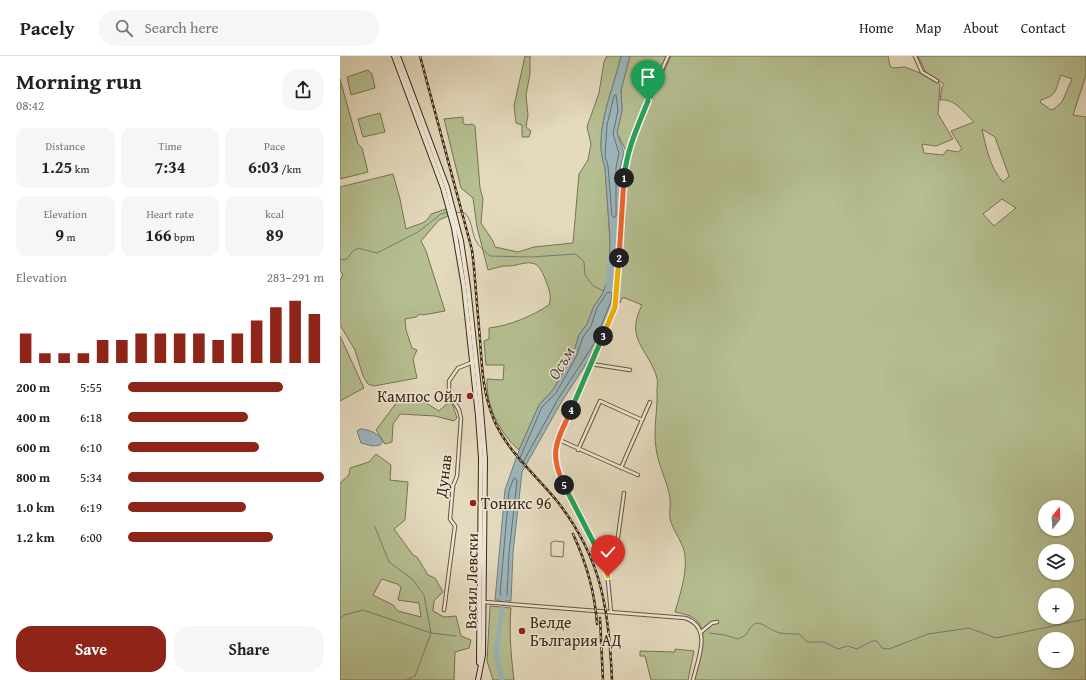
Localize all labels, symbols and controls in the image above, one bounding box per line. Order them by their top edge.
search box [99,10,379,46]
text: Pacely [20,14,75,42]
icon: search [113,17,135,39]
text: Search here [145,17,219,38]
text: Home [859,18,894,38]
text: Map [916,18,941,38]
text: About [963,18,999,38]
text: Contact [1021,18,1066,38]
pin [631,60,665,101]
text: Morning run [16,65,142,97]
icon: arrive [637,66,659,88]
button: share [282,69,324,111]
text: 08:42 [16,96,44,115]
text: Distance [46,138,85,154]
text: Time [158,138,182,154]
text: Pace [264,138,285,154]
text: 1.25 [41,154,72,179]
text: 7:34 [154,154,186,179]
text: 6:03 [248,154,279,179]
text: km [72,161,89,177]
text: /km [279,161,301,177]
pin: 1 [614,168,634,188]
text: 1 [621,170,627,186]
text: Elevation [44,206,87,222]
text: Heart rate [146,206,194,222]
text: kcal [265,206,284,222]
text: 9 [55,222,64,247]
text: 166 [145,222,172,247]
text: 89 [266,222,283,247]
text: m [64,229,75,245]
text: bpm [172,229,195,245]
pin: 2 [609,248,629,268]
text: 2 [616,250,622,266]
text: Elevation [16,268,67,287]
text: 283–291 m [267,268,324,287]
pin: 3 [593,326,613,346]
text: 3 [600,328,606,344]
water label: Осъм [541,341,580,384]
text: 200 m [16,378,50,397]
text: 5:55 [80,378,102,397]
place label: Кампос Ойл [377,384,462,408]
marker: Кампос Ойл [465,391,475,401]
pin: 4 [561,400,581,420]
text: 4 [568,402,574,418]
text: 400 m [16,408,50,427]
text: 6:18 [80,408,102,427]
text: 600 m [16,438,50,457]
text: 6:10 [80,438,102,457]
street label: Дунав [428,453,458,500]
text: 800 m [16,468,50,487]
text: 5:34 [80,468,102,487]
pin: 5 [554,475,574,495]
text: 5 [561,477,567,493]
place label: Тоникс 96 [481,491,552,515]
text: 1.0 km [16,498,55,517]
text: 6:19 [80,498,102,517]
marker: Тоникс 96 [468,498,478,508]
north arrow [1038,500,1074,536]
map controls [1038,500,1074,668]
text: 1.2 km [16,528,55,547]
text: 6:00 [80,528,102,547]
street label: Васил Левски [458,532,484,629]
pin [591,535,625,576]
icon: check [597,541,619,563]
button: layers [1038,544,1074,580]
button: + [1038,588,1074,624]
place label: Велде България АД [530,610,621,652]
button: Save [16,626,166,672]
button: Share [174,626,324,672]
marker: Велде България АД [517,626,527,636]
button: − [1038,632,1074,668]

